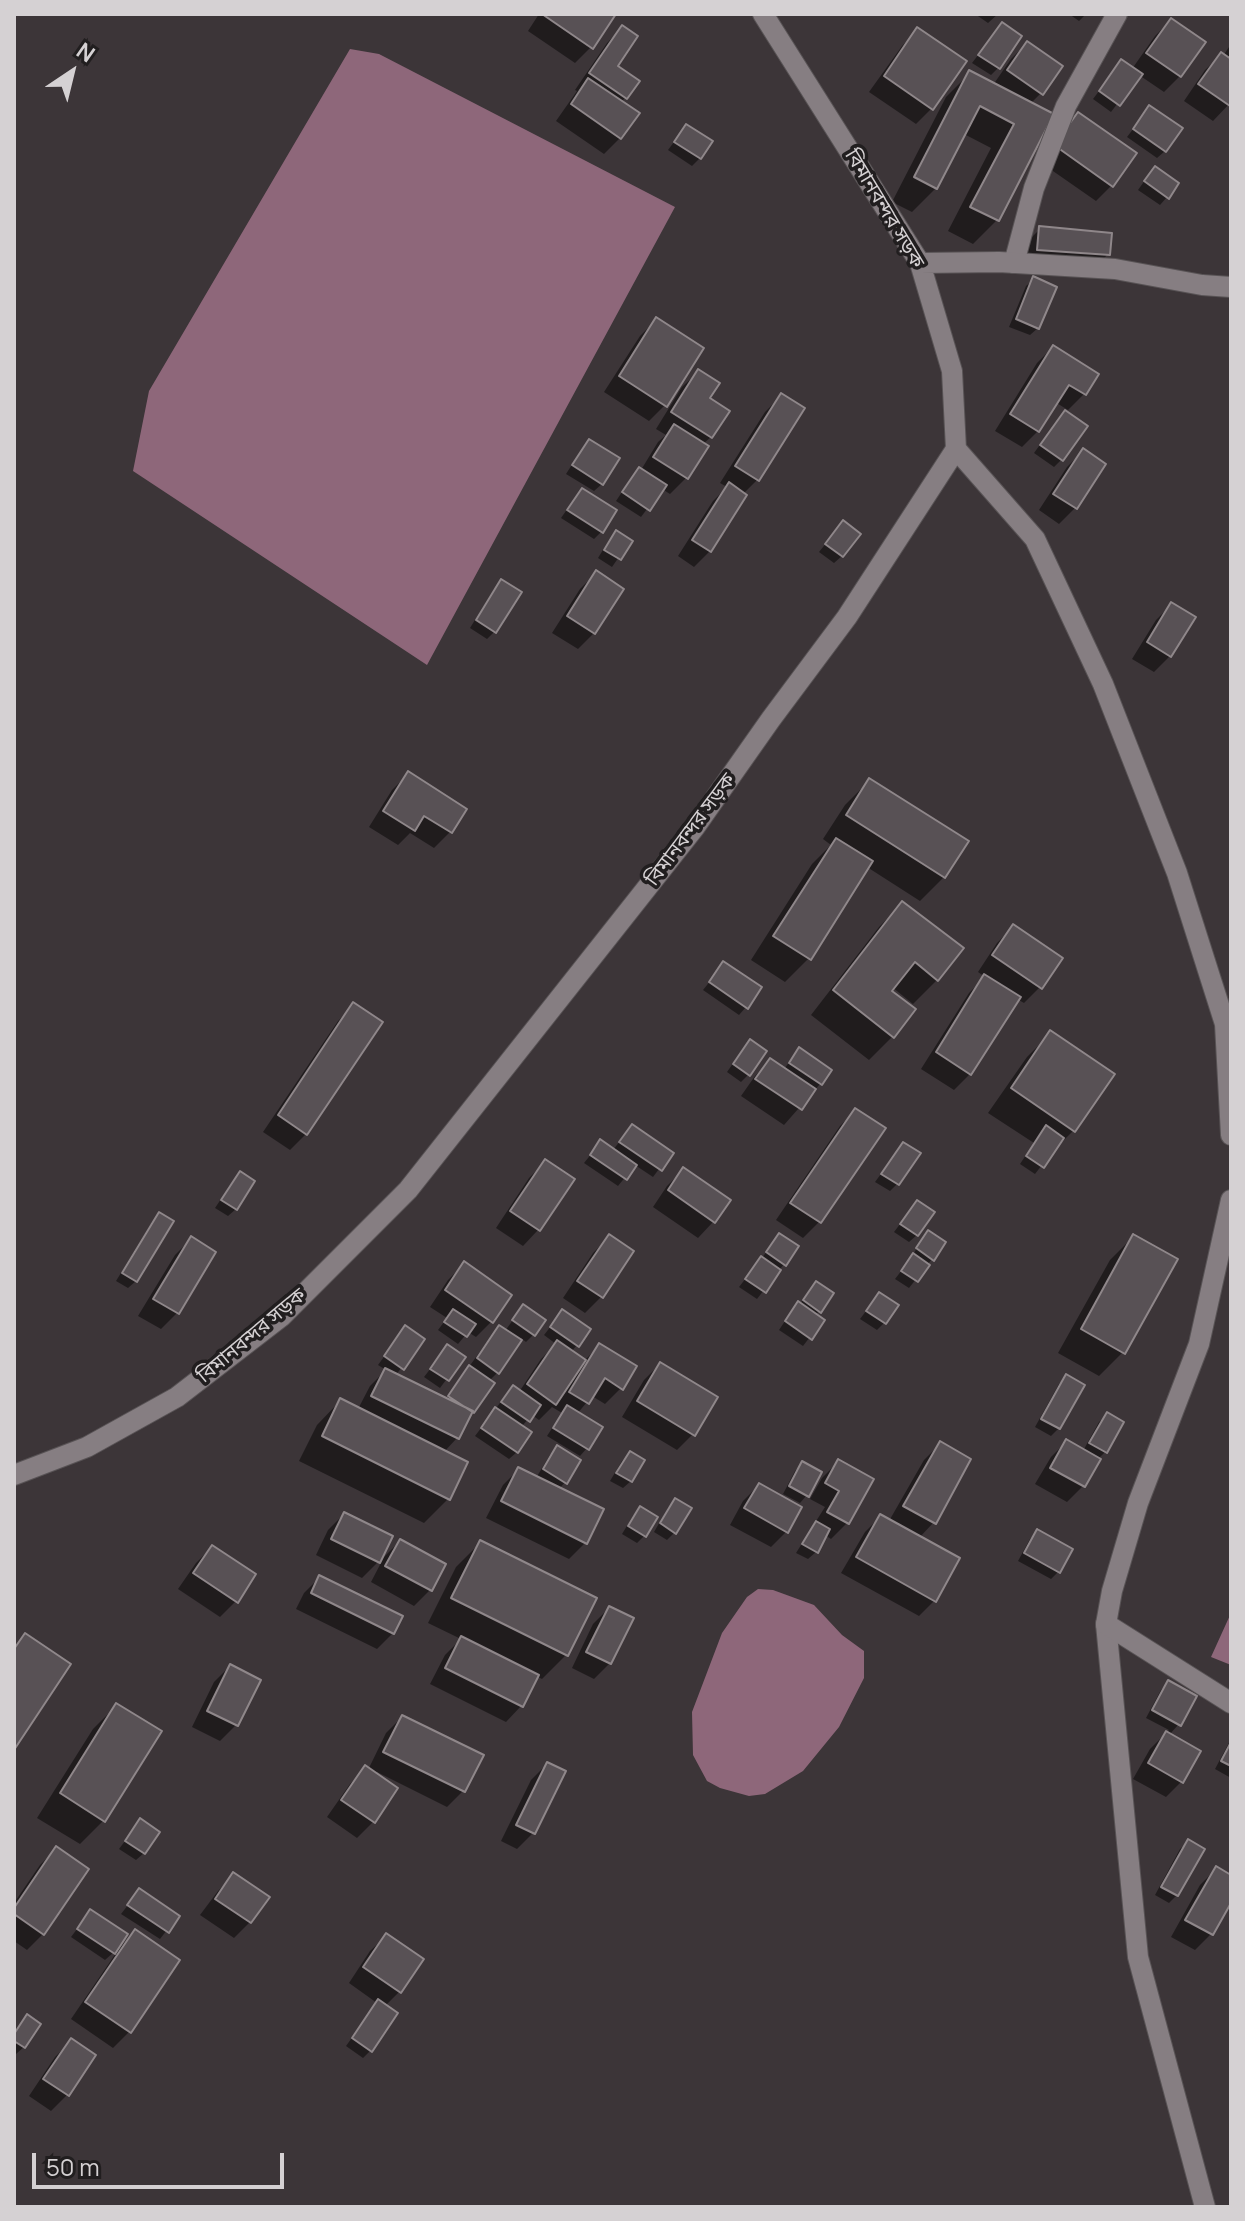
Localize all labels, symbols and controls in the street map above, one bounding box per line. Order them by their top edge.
north arrow [32,32,112,112]
text: N [71,36,101,69]
street label: বিমানবন্দর সড়ক [839,145,929,273]
street label: বিমানবন্দর সড়ক [641,769,741,891]
street label: বিমানবন্দর সড়ক [193,1284,311,1388]
scale bar [36,2137,288,2187]
text: 50 m [46,2150,100,2183]

